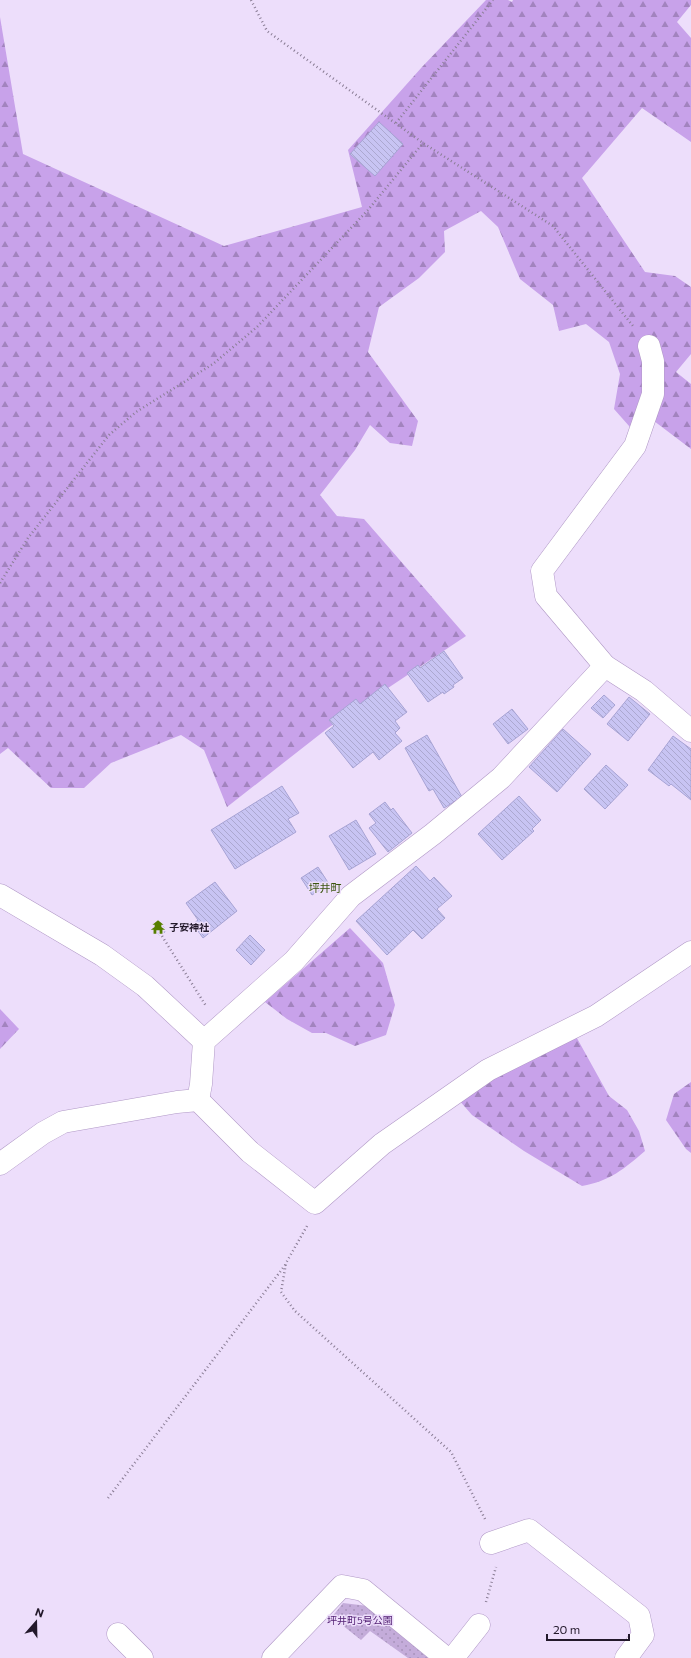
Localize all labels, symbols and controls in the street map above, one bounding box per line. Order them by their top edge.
district label: 坪井町 [309,881,342,894]
temple icon: 子安神社 [150,919,166,935]
place label: 子安神社 [169,921,210,933]
north arrow [16,1602,56,1642]
text: N [33,1605,46,1620]
park label: 坪井町5号公園 [327,1614,393,1626]
scale bar [547,1616,629,1642]
text: 20 m [553,1622,580,1636]

